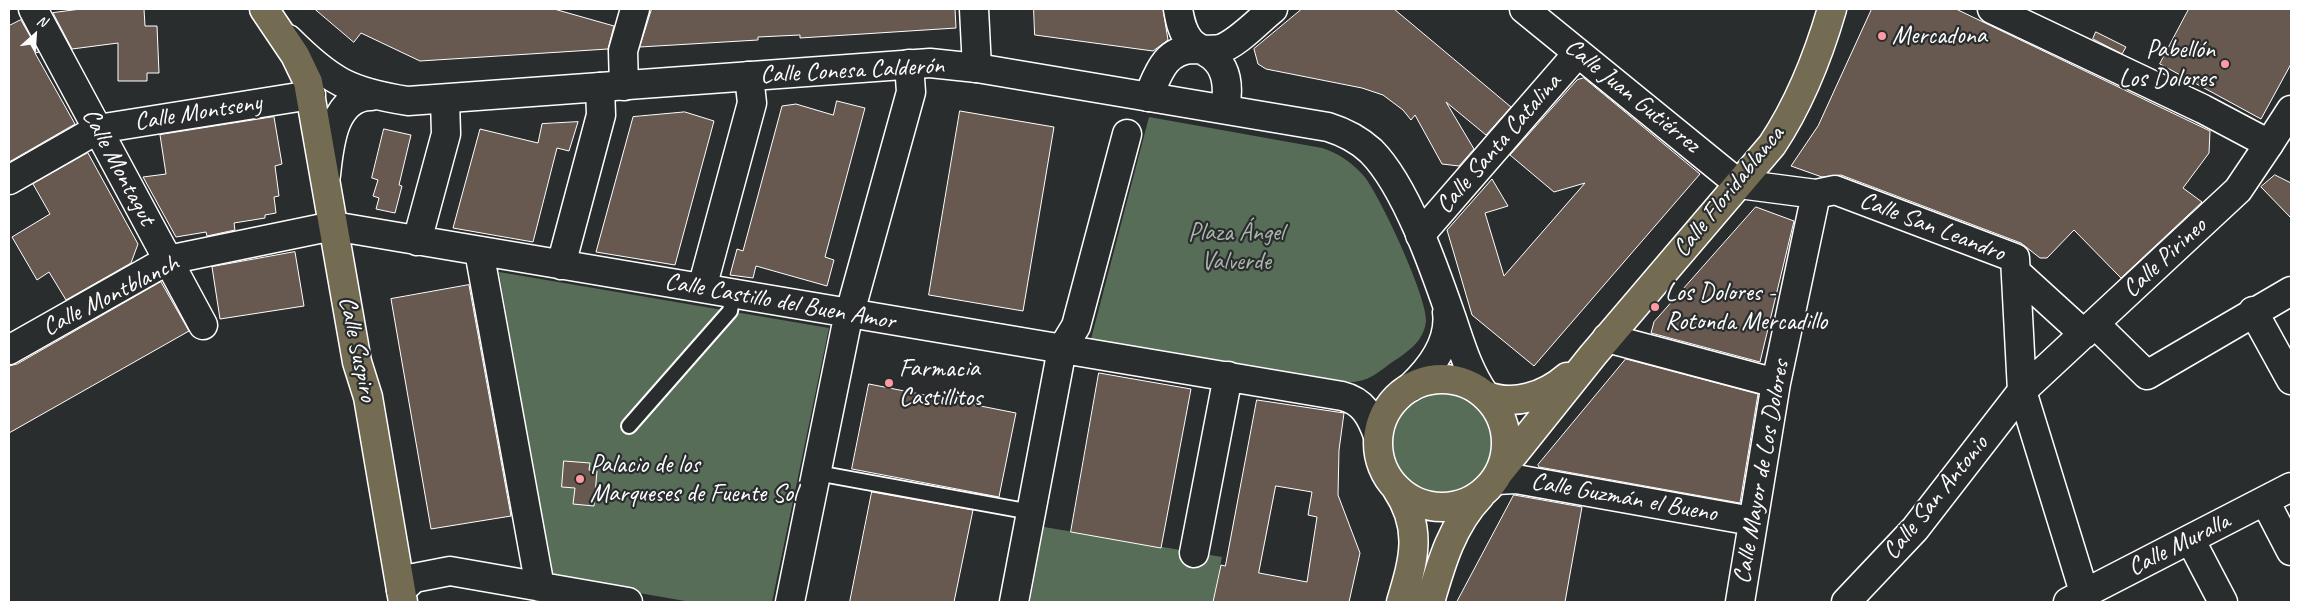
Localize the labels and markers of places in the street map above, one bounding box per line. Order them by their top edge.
place label: Mercadona [1892,21,1987,51]
marker: Mercadona [1876,30,1888,42]
place label: Pabellón Los Dolores [2119,35,2215,94]
marker: Pabellón Los Dolores [2219,58,2231,70]
place label: Los Dolores - Rotonda Mercadillo [1665,278,1827,337]
marker: Los Dolores - Rotonda Mercadillo [1649,301,1661,313]
place label: Farmacia Castillitos [899,354,982,413]
marker: Farmacia Castillitos [883,377,895,389]
place label: Palacio de los Marqueses de Fuente Sol [590,450,797,509]
marker: Palacio de los Marqueses de Fuente Sol [574,473,586,485]

